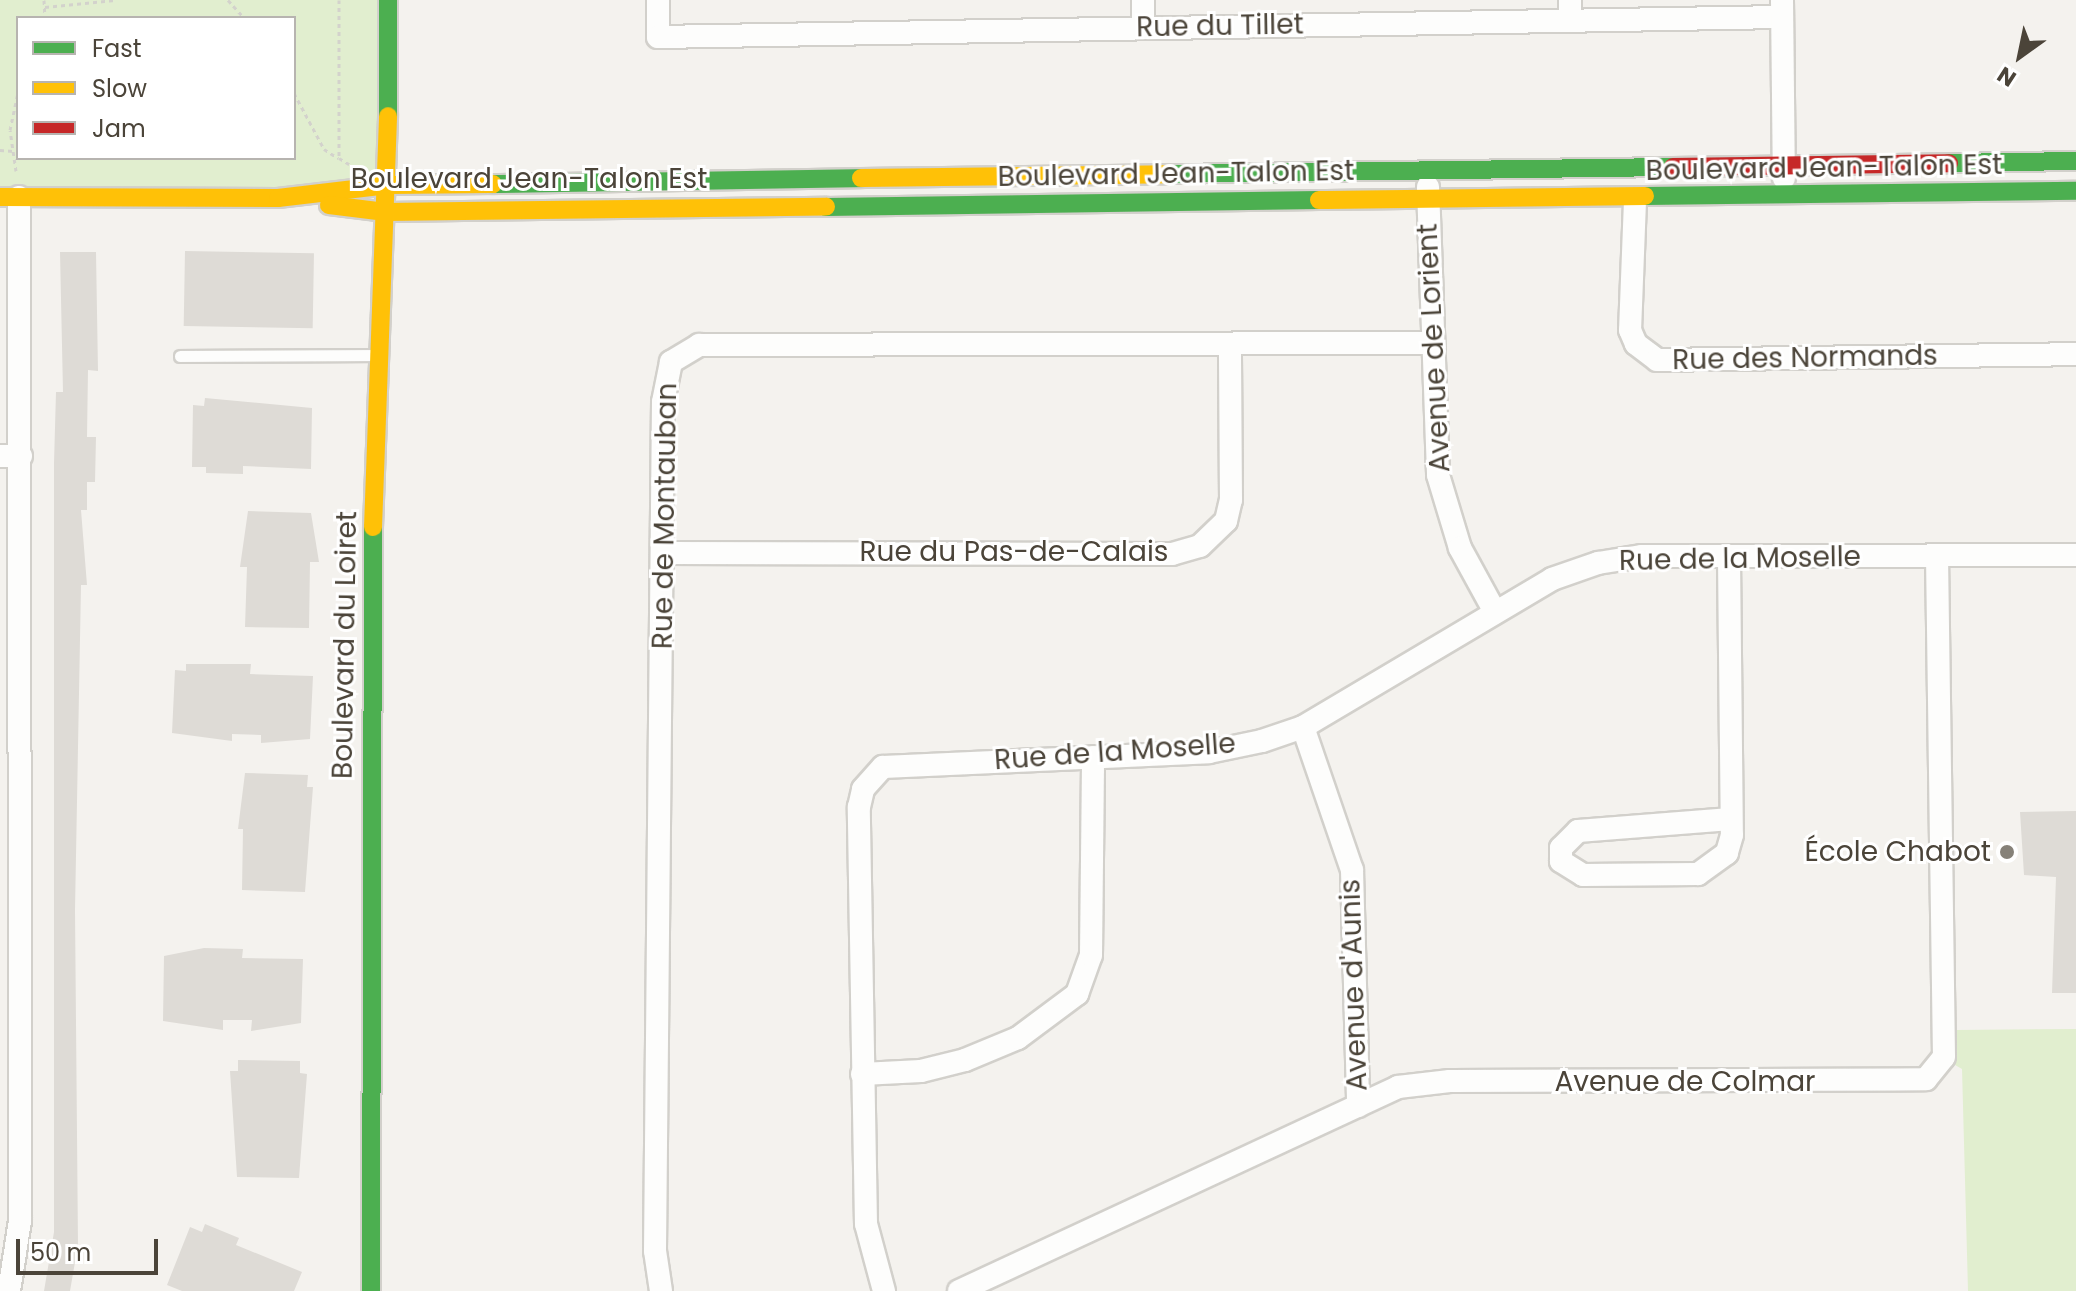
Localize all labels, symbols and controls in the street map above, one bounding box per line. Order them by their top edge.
street label: Rue du Tillet [1136,8,1304,44]
legend [16,16,296,160]
north arrow [1980,16,2060,96]
text: Fast [92,32,142,65]
text: N [1991,59,2022,94]
text: Slow [92,72,147,105]
text: Jam [92,112,146,145]
street label: Boulevard Jean-Talon Est [1645,148,2003,188]
street label: Boulevard Jean-Talon Est [997,154,1355,194]
street label: Boulevard Jean-Talon Est [351,162,707,196]
street label: Avenue de Lorient [1411,223,1457,473]
street label: Rue des Normands [1672,339,1938,377]
street label: Rue de Montauban [646,383,684,649]
street label: Boulevard du Loiret [326,511,364,779]
street label: Rue du Pas-de-Calais [860,535,1168,569]
street label: Rue de la Moselle [1619,540,1861,578]
street label: Rue de la Moselle [993,727,1237,777]
place label: École Chabot [1804,835,1991,869]
marker: École Chabot [1998,843,2016,861]
street label: Avenue d'Aunis [1334,878,1374,1092]
street label: Avenue de Colmar [1554,1065,1816,1099]
scale bar [20,1223,162,1273]
text: 50 m [30,1236,91,1269]

